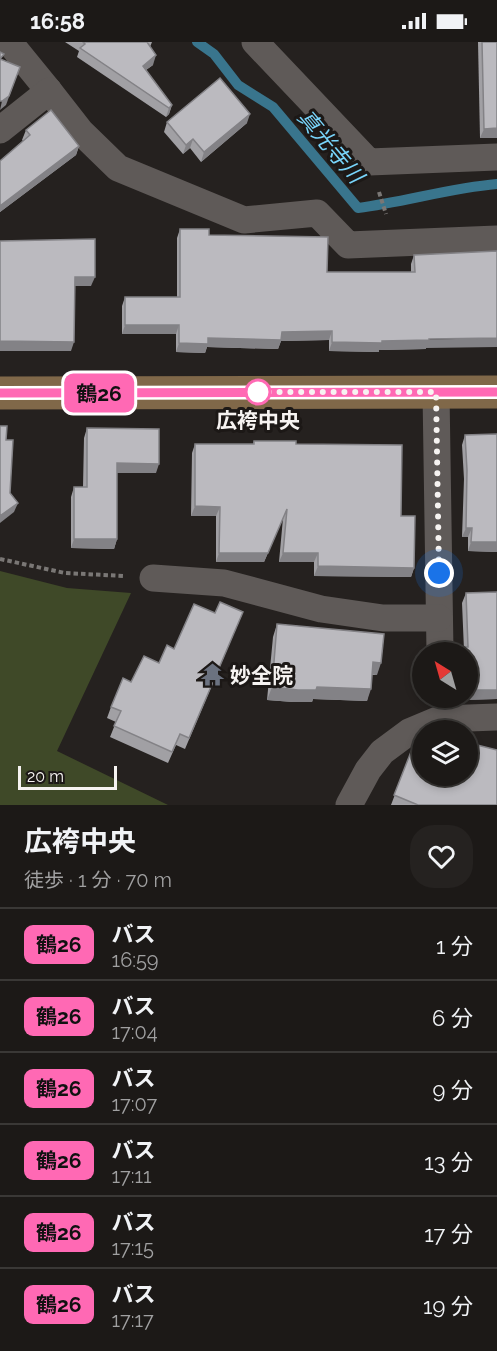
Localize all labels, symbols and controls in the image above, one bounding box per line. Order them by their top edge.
text: 16:58 [30,8,85,34]
water label: 真光寺川 [293,104,371,190]
line badge: 鶴26 [64,374,134,412]
marker: 広袴中央 [245,379,271,405]
text: 鶴26 [76,381,122,406]
place label: 広袴中央 [216,408,300,433]
your location [424,558,454,588]
north arrow [412,642,478,708]
map controls [412,642,478,786]
temple icon: 妙全院 [199,662,225,688]
place label: 妙全院 [230,663,293,688]
button: layers [412,720,478,786]
scale bar [18,763,117,790]
text: 20 m [27,767,64,786]
text: 広袴中央 [24,825,136,858]
button: heart [410,825,473,888]
text: 徒歩 · 1 分 · 70 m [24,868,172,892]
text: バス [112,921,156,947]
text: 鶴26 [36,932,82,957]
text: 1 分 [436,933,473,959]
text: 16:59 [112,948,159,972]
text: バス [112,993,156,1019]
text: 鶴26 [36,1004,82,1029]
text: 6 分 [432,1005,473,1031]
text: 17:04 [112,1020,158,1044]
text: バス [112,1065,156,1091]
text: 鶴26 [36,1076,82,1101]
text: 9 分 [432,1077,473,1103]
text: 17:07 [112,1092,157,1116]
text: バス [112,1137,156,1163]
text: 鶴26 [36,1148,82,1173]
text: 13 分 [424,1149,473,1175]
text: 17:11 [112,1164,152,1188]
text: バス [112,1209,156,1235]
text: 鶴26 [36,1220,82,1245]
text: 17 分 [424,1221,473,1247]
text: 17:15 [112,1236,154,1260]
text: バス [112,1281,156,1307]
text: 鶴26 [36,1292,82,1317]
text: 19 分 [423,1293,473,1319]
text: 17:17 [112,1308,154,1332]

